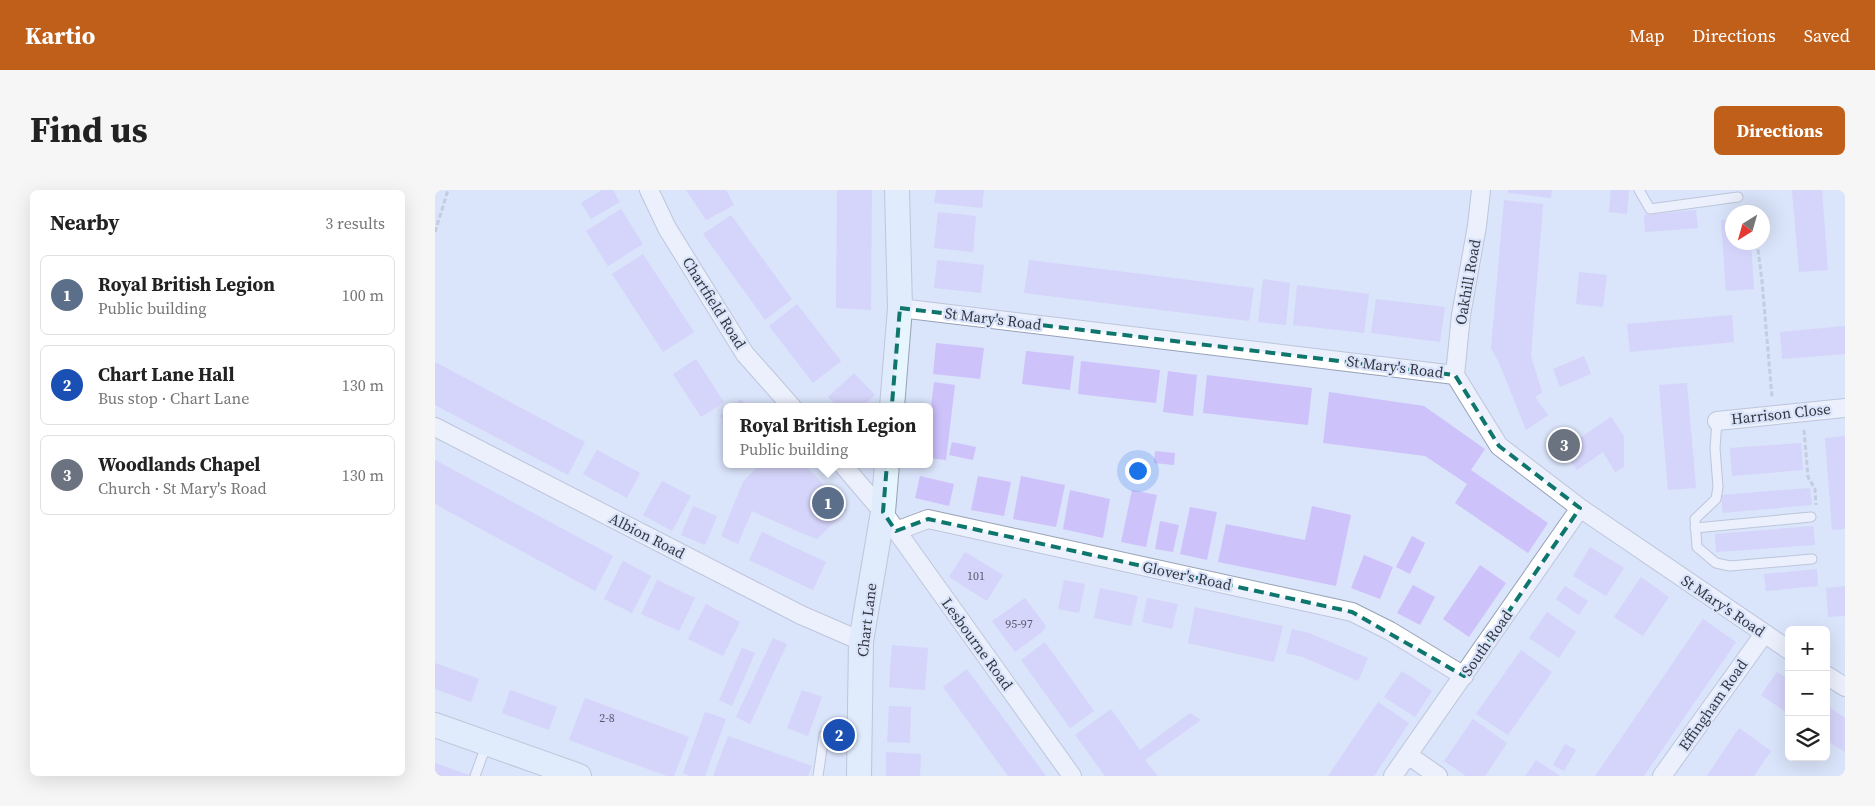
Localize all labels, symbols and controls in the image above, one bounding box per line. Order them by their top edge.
text: Kartio [25,19,95,52]
text: Map [1629,23,1665,48]
text: Directions [1693,23,1776,48]
text: Saved [1804,23,1850,48]
text: Find us [30,106,148,154]
button: Directions [1714,106,1845,155]
north arrow [1725,205,1770,250]
text: Nearby [50,208,120,237]
text: 3 results [325,212,385,234]
street label: Oakhill Road [1450,237,1485,326]
street label: Chartfield Road [678,253,751,353]
text: Royal British Legion [98,271,275,297]
text: 1 [63,284,71,306]
text: 100 m [342,284,384,306]
text: Public building [98,297,207,319]
street label: St Mary's Road [944,302,1043,335]
street label: St Mary's Road [1346,350,1445,383]
text: Chart Lane Hall [98,361,235,387]
text: 2 [63,374,71,396]
text: 130 m [342,374,384,396]
text: Bus stop · Chart Lane [98,387,249,409]
street label: Harrison Close [1730,398,1832,429]
popup [723,403,933,468]
text: Royal British Legion [740,412,916,438]
pin: 3 [1548,426,1580,464]
text: Public building [740,438,848,460]
text: Woodlands Chapel [98,451,260,477]
your location [1125,458,1151,484]
text: 3 [63,464,71,486]
text: 130 m [342,464,384,486]
text: Church · St Mary's Road [98,477,267,499]
pin: 1 [812,484,844,522]
street label: Albion Road [606,508,689,564]
street label: Glover's Road [1141,556,1234,595]
house number: 101 [967,568,985,584]
street label: St Mary's Road [1677,570,1770,642]
street label: Chart Lane [852,581,881,658]
street label: Lesbourne Road [937,593,1018,694]
street label: South Road [1456,605,1517,680]
house number: 95-97 [1005,616,1033,632]
map controls [1785,626,1830,761]
button: + [1785,626,1830,671]
street label: Effingham Road [1673,654,1752,755]
button: − [1785,671,1830,716]
house number: 2-8 [599,710,615,726]
pin: 2 [823,716,855,754]
button: layers [1785,716,1830,761]

